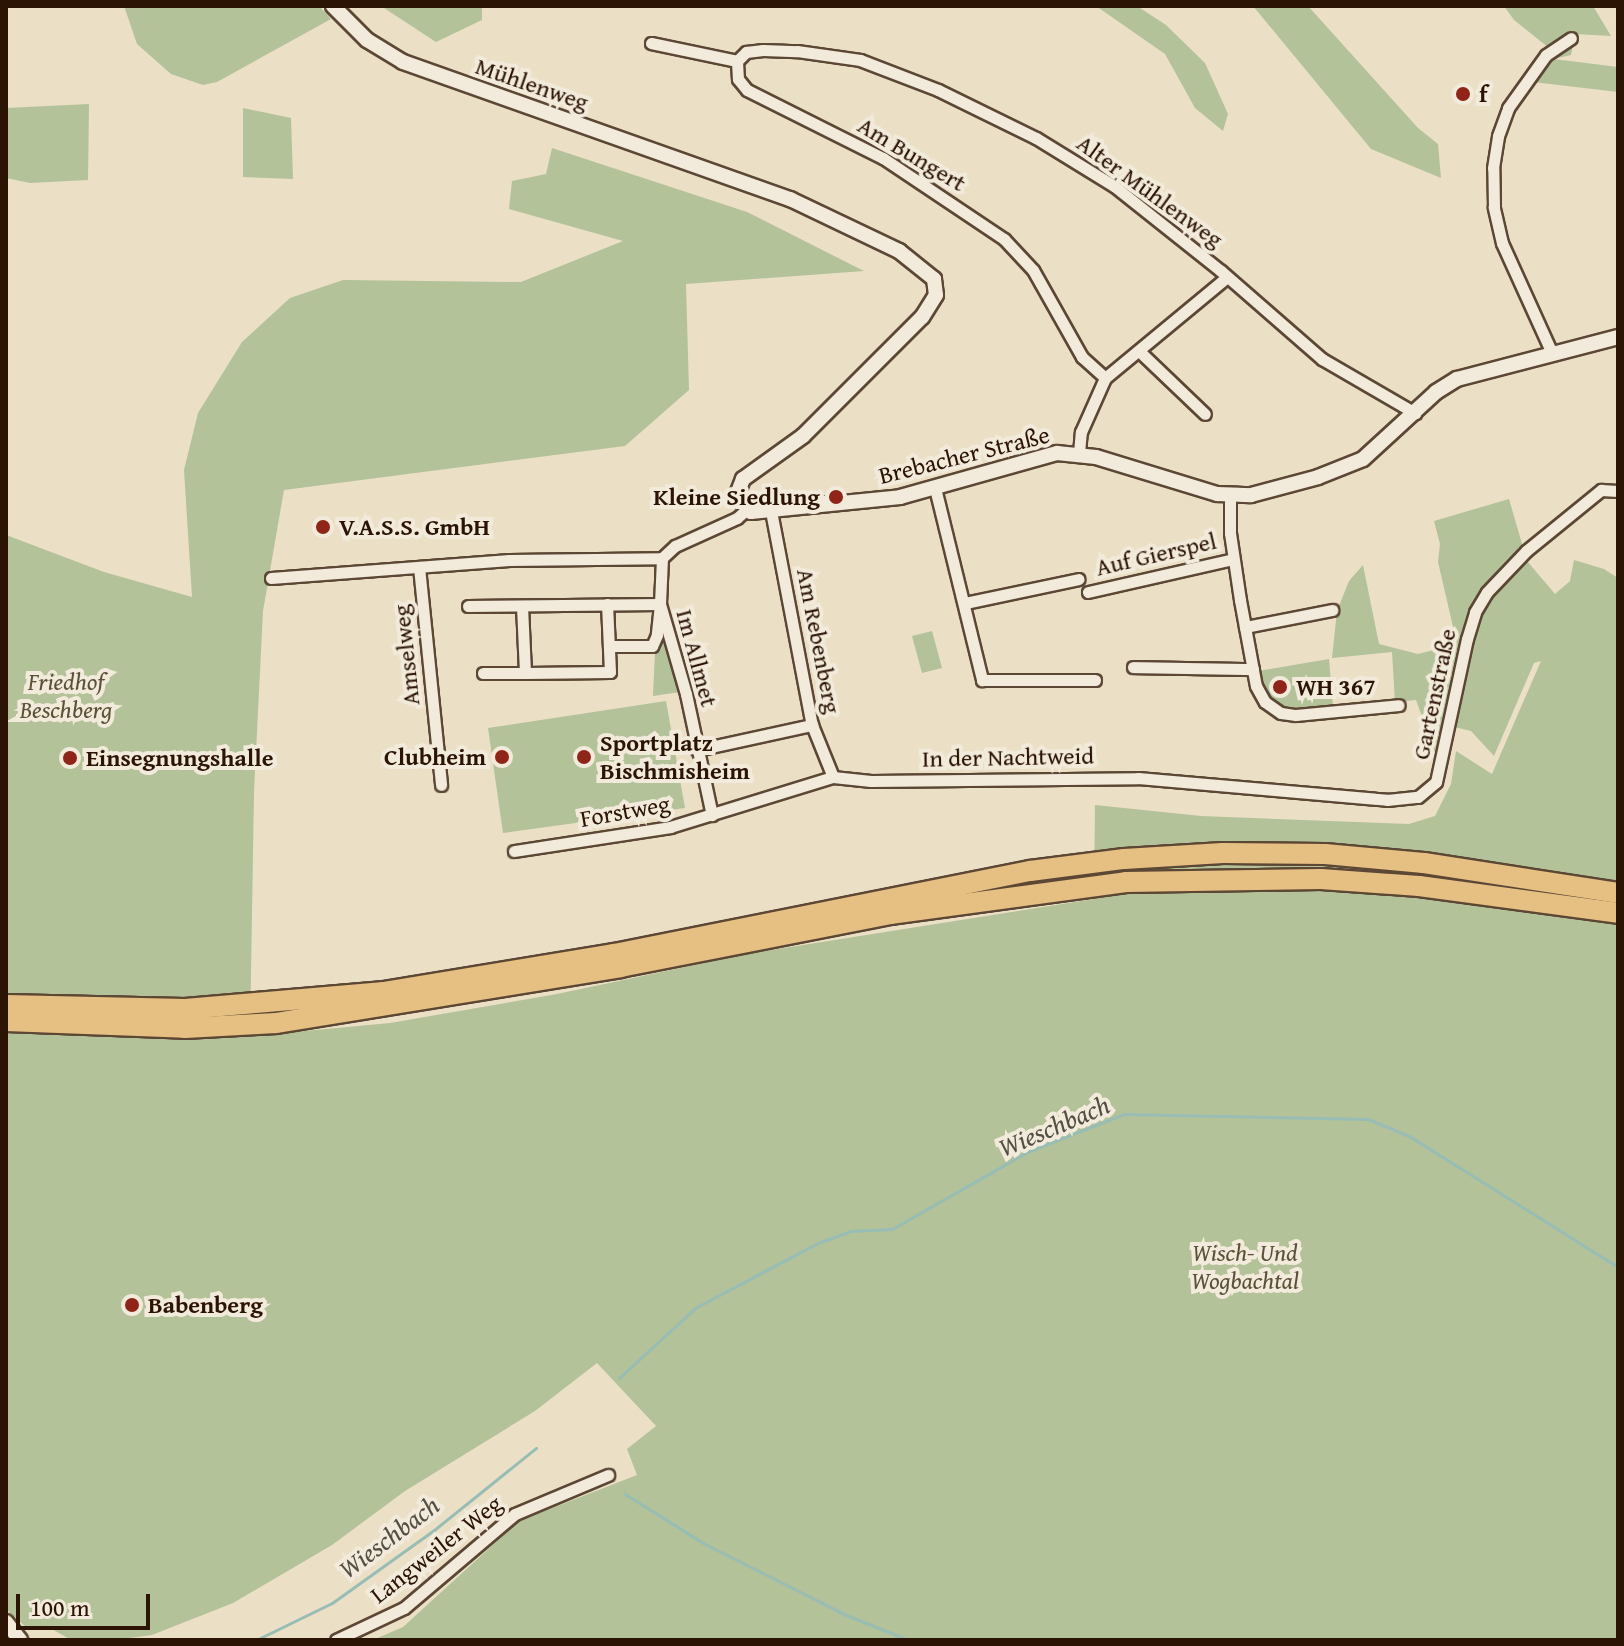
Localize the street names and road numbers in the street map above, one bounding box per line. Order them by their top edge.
street label: Mühlenweg [472,51,592,117]
street label: Am Bungert [853,110,971,198]
street label: Alter Mühlenweg [1071,128,1229,254]
street label: Brebacher Straße [876,420,1052,490]
street label: Auf Gierspel [1093,526,1219,582]
street label: Am Rebenberg [791,566,847,716]
street label: Amselweg [386,603,426,707]
street label: Im Allmet [670,606,724,710]
street label: Gartenstraße [1406,626,1462,762]
street label: In der Nachtweid [922,741,1094,773]
street label: Forstweg [578,789,672,833]
street label: Langweiler Weg [365,1489,507,1609]

